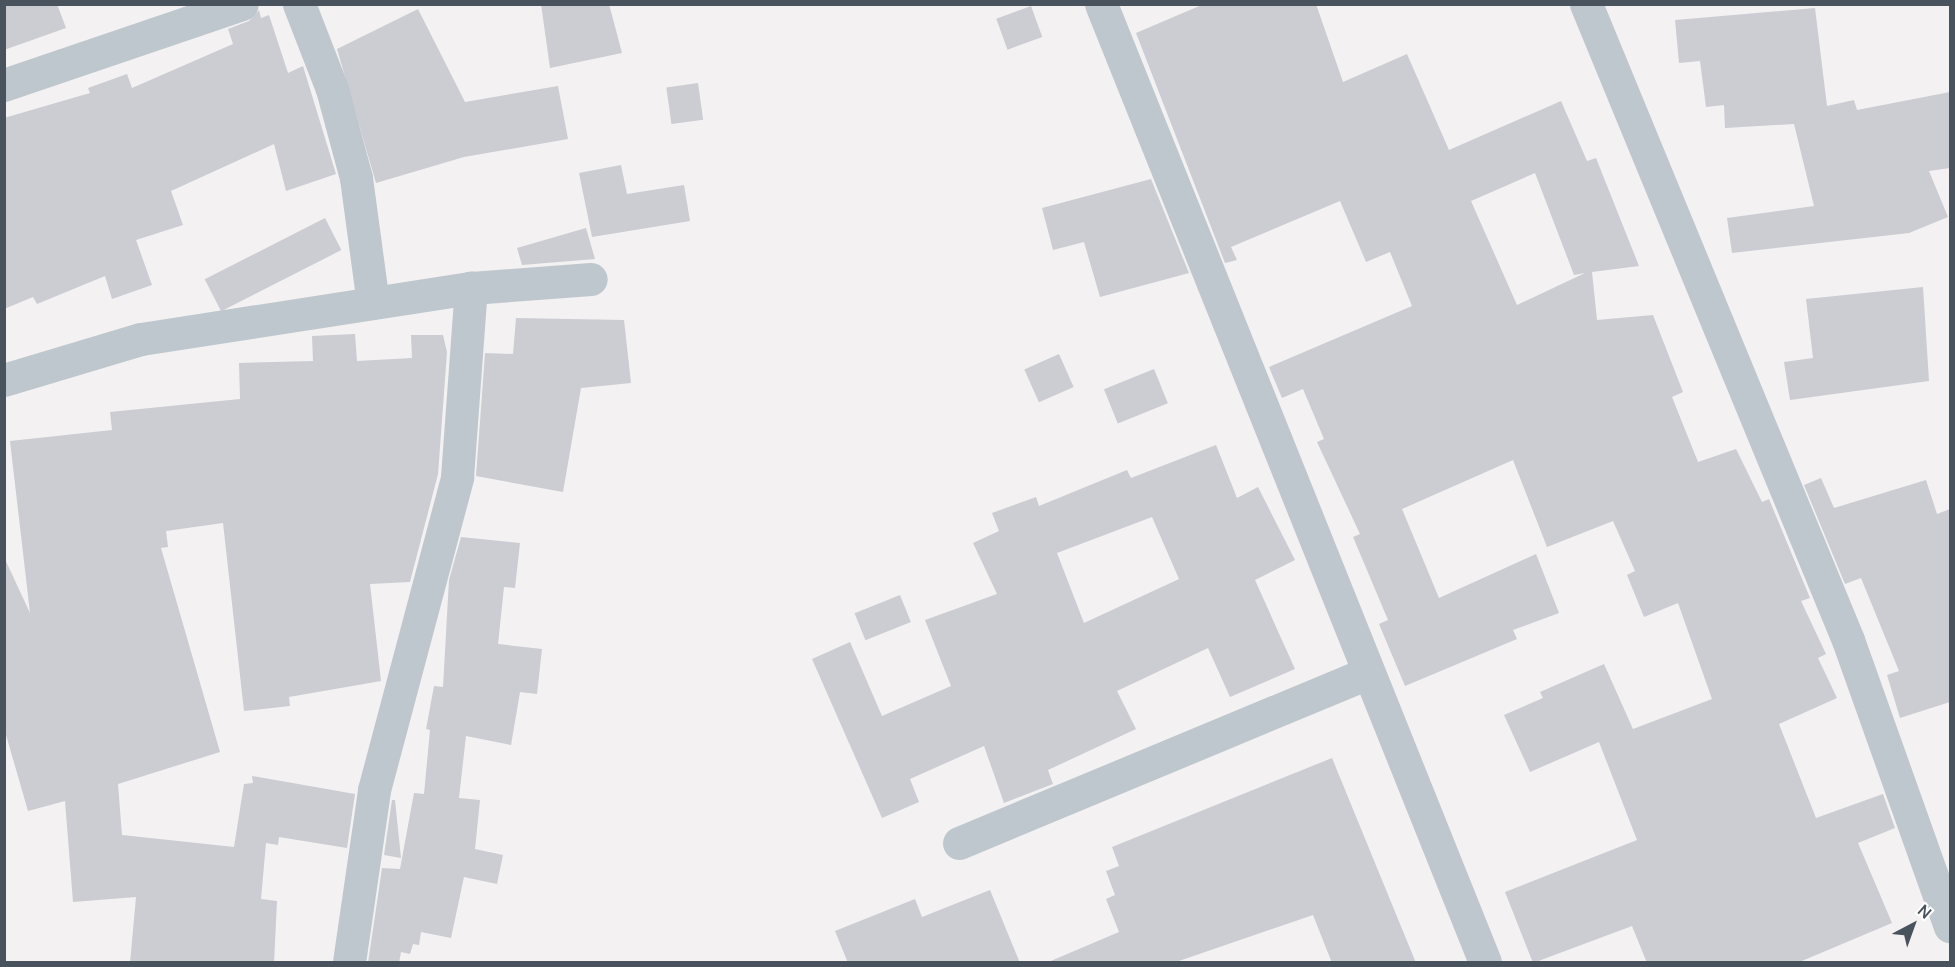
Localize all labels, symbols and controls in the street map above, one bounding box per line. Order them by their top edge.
north arrow [1883,895,1943,955]
text: N [1913,899,1936,923]

